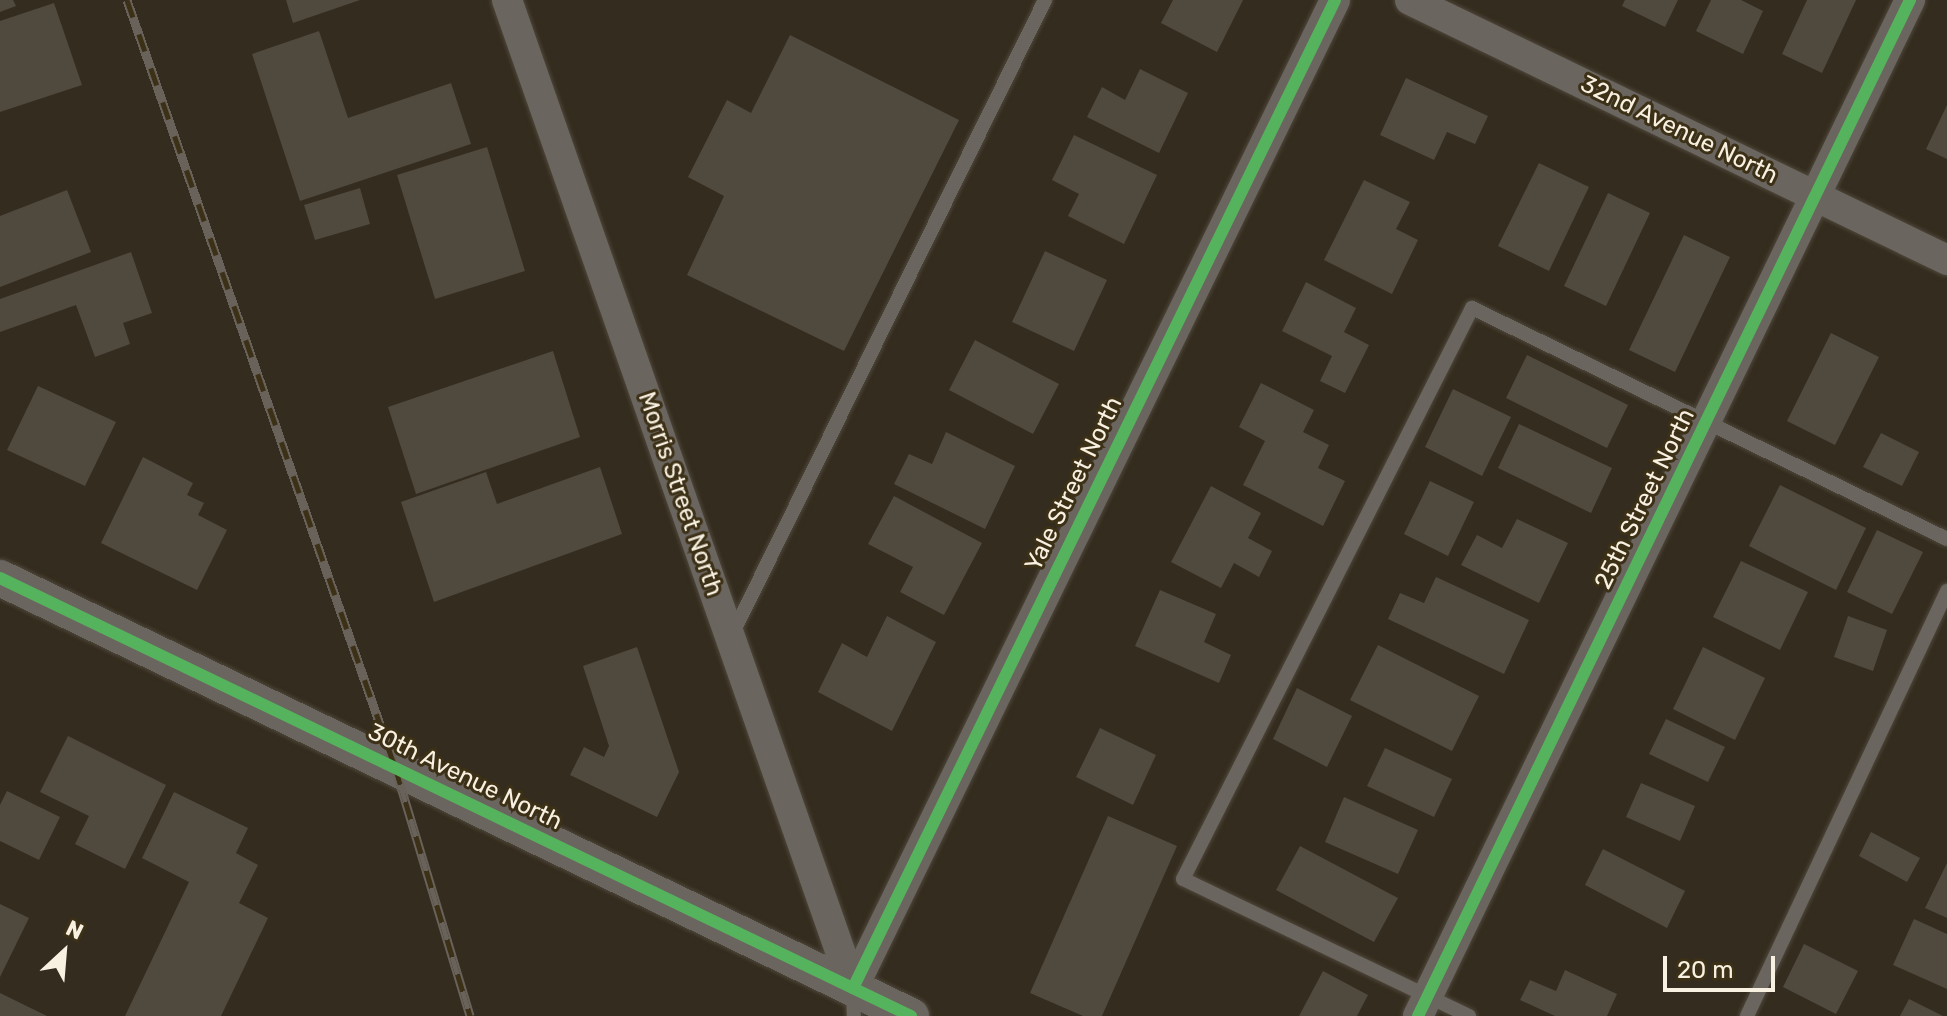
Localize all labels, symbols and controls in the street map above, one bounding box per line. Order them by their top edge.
street label: 32nd Avenue North [1575,70,1783,190]
street label: Morris Street North [632,388,728,600]
street label: Yale Street North [1019,392,1129,576]
street label: 25th Street North [1589,404,1701,594]
street label: 30th Avenue North [363,717,567,837]
north arrow [24,912,104,992]
text: N [62,914,88,946]
scale bar [1667,940,1779,990]
text: 20 m [1677,956,1734,984]

